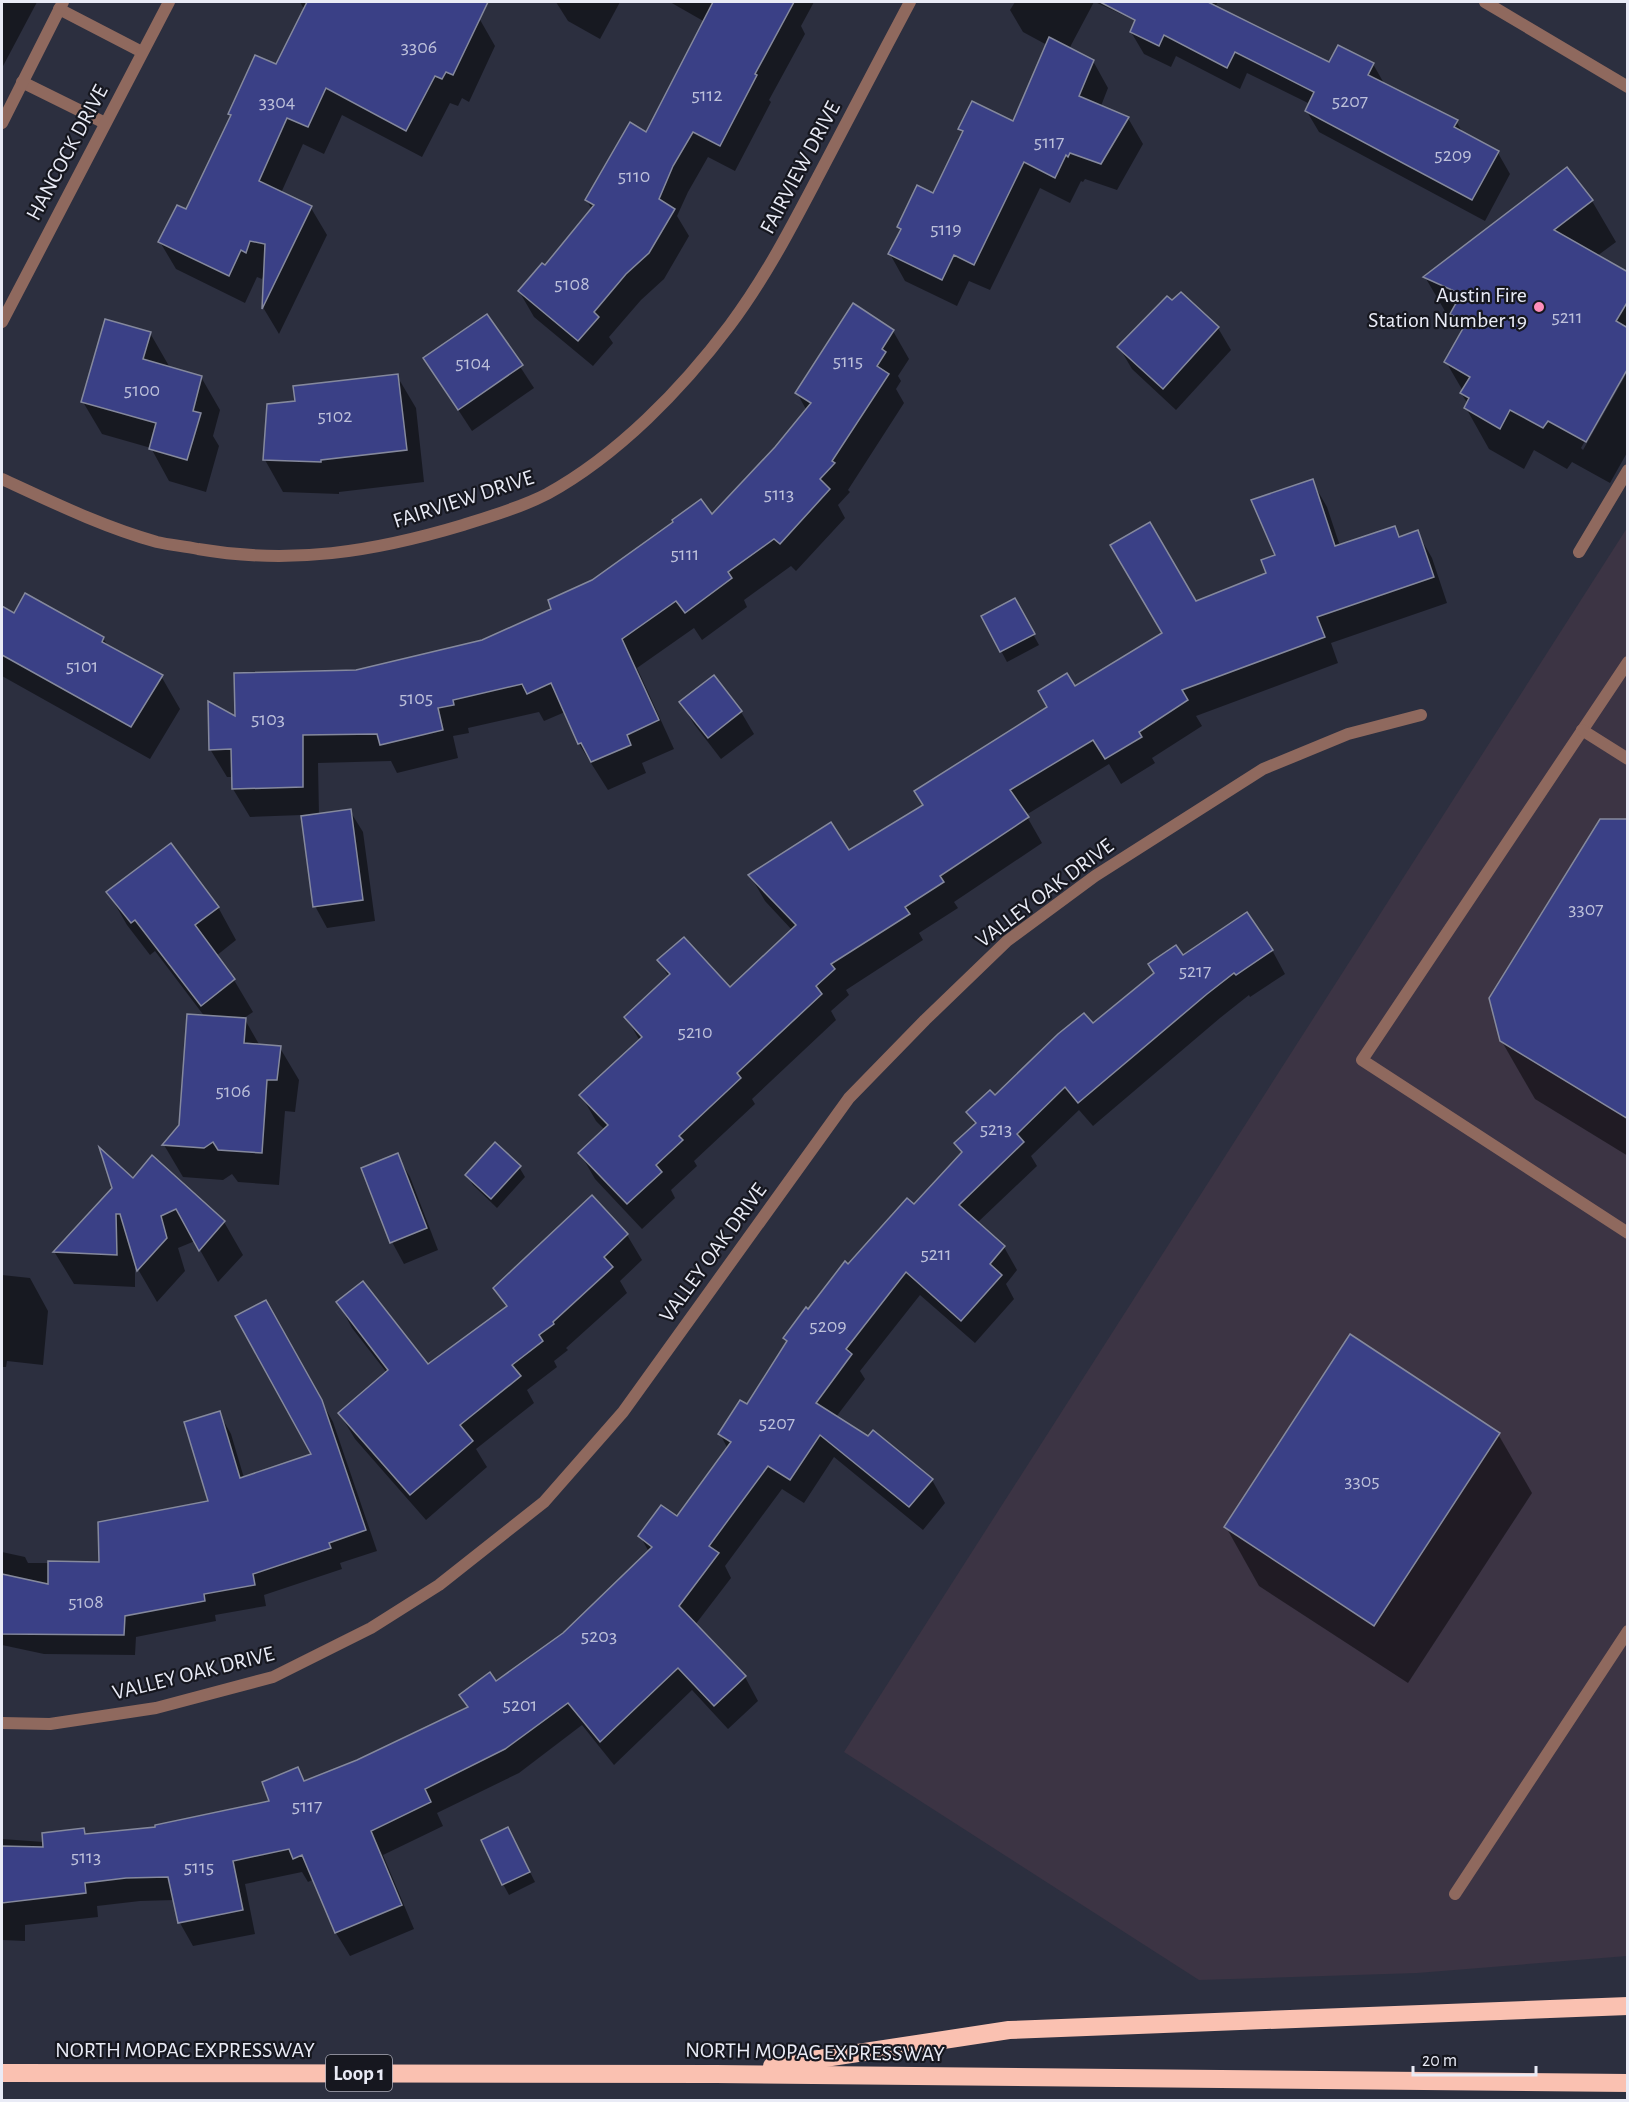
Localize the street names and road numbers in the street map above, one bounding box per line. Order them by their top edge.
street label: HANCOCK DRIVE [22,81,112,224]
street label: FAIRVIEW DRIVE [756,97,844,237]
street label: FAIRVIEW DRIVE [390,466,537,532]
street label: VALLEY OAK DRIVE [972,834,1118,951]
street label: VALLEY OAK DRIVE [655,1179,771,1326]
street label: VALLEY OAK DRIVE [110,1642,277,1704]
street label: NORTH MOPAC EXPRESSWAY [55,2039,315,2061]
street label: NORTH MOPAC EXPRESSWAY [685,2039,945,2065]
road number: Loop 1 [326,2055,392,2091]

